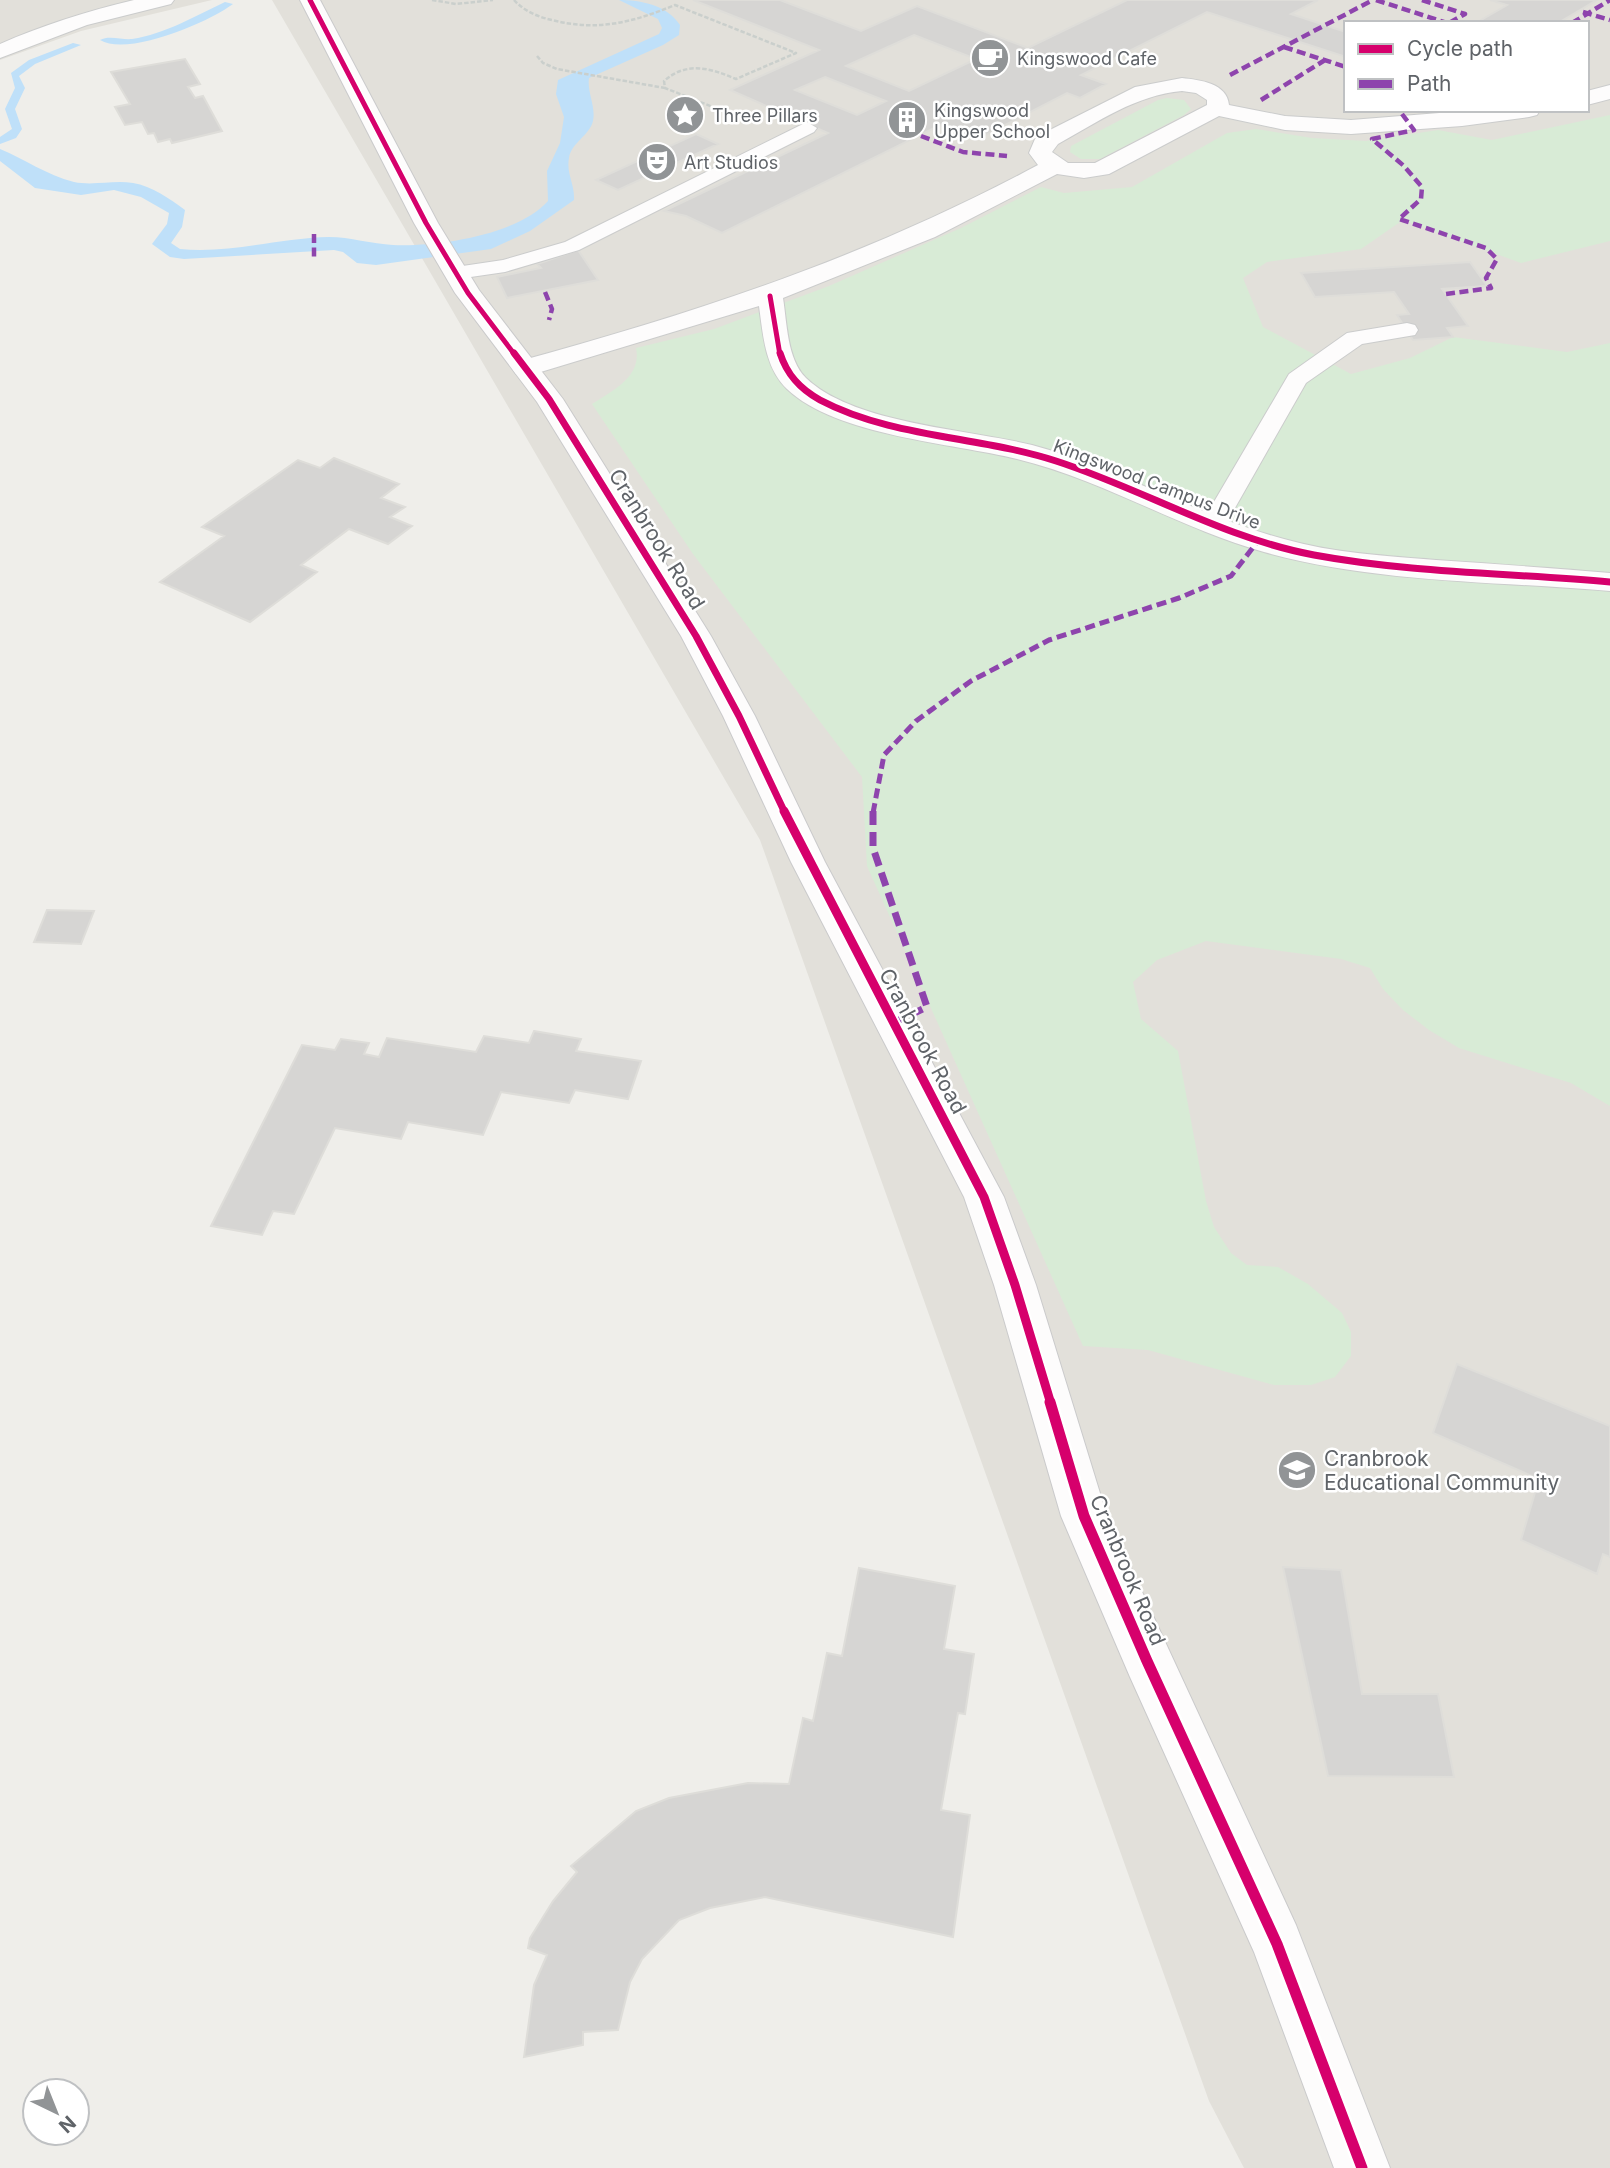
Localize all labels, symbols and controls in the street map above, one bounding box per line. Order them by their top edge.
legend [1344,21,1589,112]
text: Cycle path [1407,36,1513,61]
cafe icon: Kingswood Cafe [969,37,1011,79]
place label: Kingswood Cafe [1017,48,1157,69]
text: Path [1407,71,1452,96]
place icon: Three Pillars [664,94,706,136]
building icon: Kingswood Upper School [886,99,928,141]
place label: Kingswood Upper School [934,100,1050,142]
place label: Three Pillars [712,105,818,126]
theatre icon: Art Studios [636,141,678,183]
place label: Art Studios [684,152,778,173]
street label: Kingswood Campus Drive [1051,435,1263,533]
street label: Cranbrook Road [604,464,710,614]
street label: Cranbrook Road [874,964,972,1118]
place label: Cranbrook Educational Community [1324,1446,1560,1495]
school or university icon: Cranbrook Educational Community [1276,1449,1318,1491]
street label: Cranbrook Road [1085,1491,1171,1649]
north arrow [21,2077,91,2147]
text: N [54,2111,80,2137]

